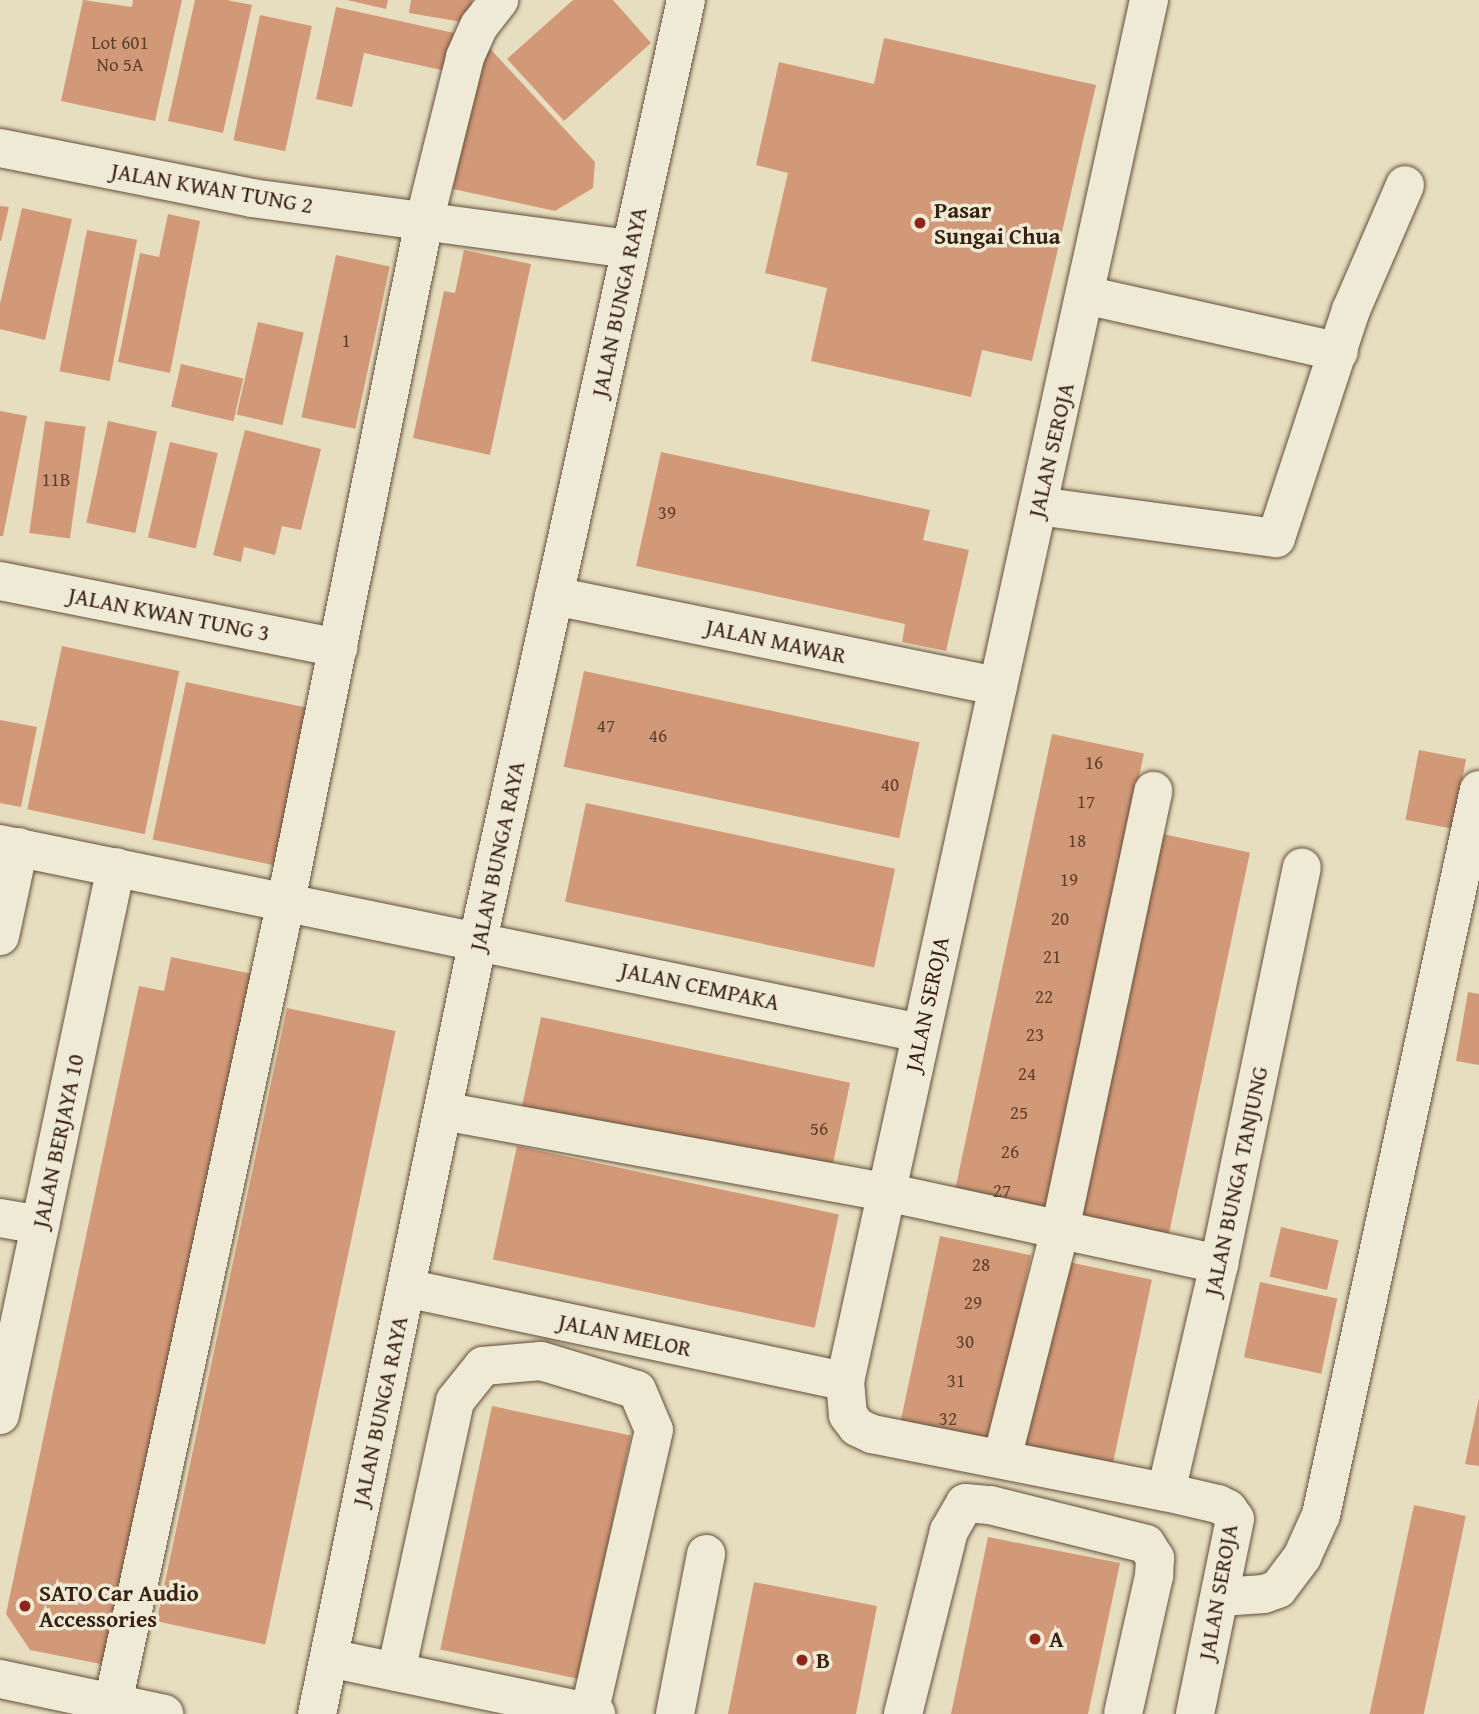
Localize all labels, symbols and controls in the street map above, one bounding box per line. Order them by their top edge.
house number: Lot 601 No 5A [91,32,149,76]
street label: JALAN KWAN TUNG 2 [109,157,315,219]
place label: Pasar Sungai Chua [934,196,1061,250]
street label: JALAN BUNGA RAYA [585,205,653,399]
marker: Pasar Sungai Chua [912,215,928,231]
house number: 1 [341,330,351,352]
street label: JALAN SEROJA [1022,380,1080,520]
house number: 11B [41,469,71,491]
house number: 39 [658,502,676,524]
street label: JALAN KWAN TUNG 3 [66,581,272,647]
street label: JALAN MAWAR [703,613,849,669]
house number: 47 [597,715,615,737]
house number: 46 [649,725,667,747]
house number: 16 [1085,752,1103,774]
street label: JALAN BUNGA RAYA [463,759,531,953]
house number: 40 [881,774,899,796]
house number: 17 [1077,791,1095,813]
house number: 18 [1068,830,1086,852]
house number: 19 [1060,869,1078,891]
house number: 20 [1051,908,1069,930]
street label: JALAN SEROJA [899,934,955,1074]
house number: 21 [1043,946,1061,968]
street label: JALAN CEMPAKA [618,956,782,1016]
house number: 22 [1035,986,1053,1008]
house number: 23 [1026,1024,1044,1046]
street label: JALAN BERJAYA 10 [26,1052,90,1230]
house number: 24 [1018,1063,1036,1085]
street label: JALAN BUNGA TANJUNG [1198,1064,1274,1298]
house number: 25 [1010,1102,1028,1124]
house number: 56 [810,1118,828,1140]
house number: 26 [1001,1141,1019,1163]
house number: 27 [993,1180,1011,1202]
house number: 28 [972,1254,990,1276]
house number: 29 [964,1292,982,1314]
street label: JALAN MELOR [556,1307,694,1363]
street label: JALAN BUNGA RAYA [346,1314,414,1508]
house number: 30 [956,1331,974,1353]
house number: 31 [947,1370,965,1392]
house number: 32 [939,1408,957,1430]
street label: JALAN SEROJA [1192,1522,1244,1662]
place label: SATO Car Audio Accessories [39,1579,199,1633]
marker: SATO Car Audio Accessories [17,1598,33,1614]
place label: A [1049,1625,1064,1653]
marker: A [1027,1631,1043,1647]
place label: B [816,1646,830,1674]
marker: B [794,1652,810,1668]

